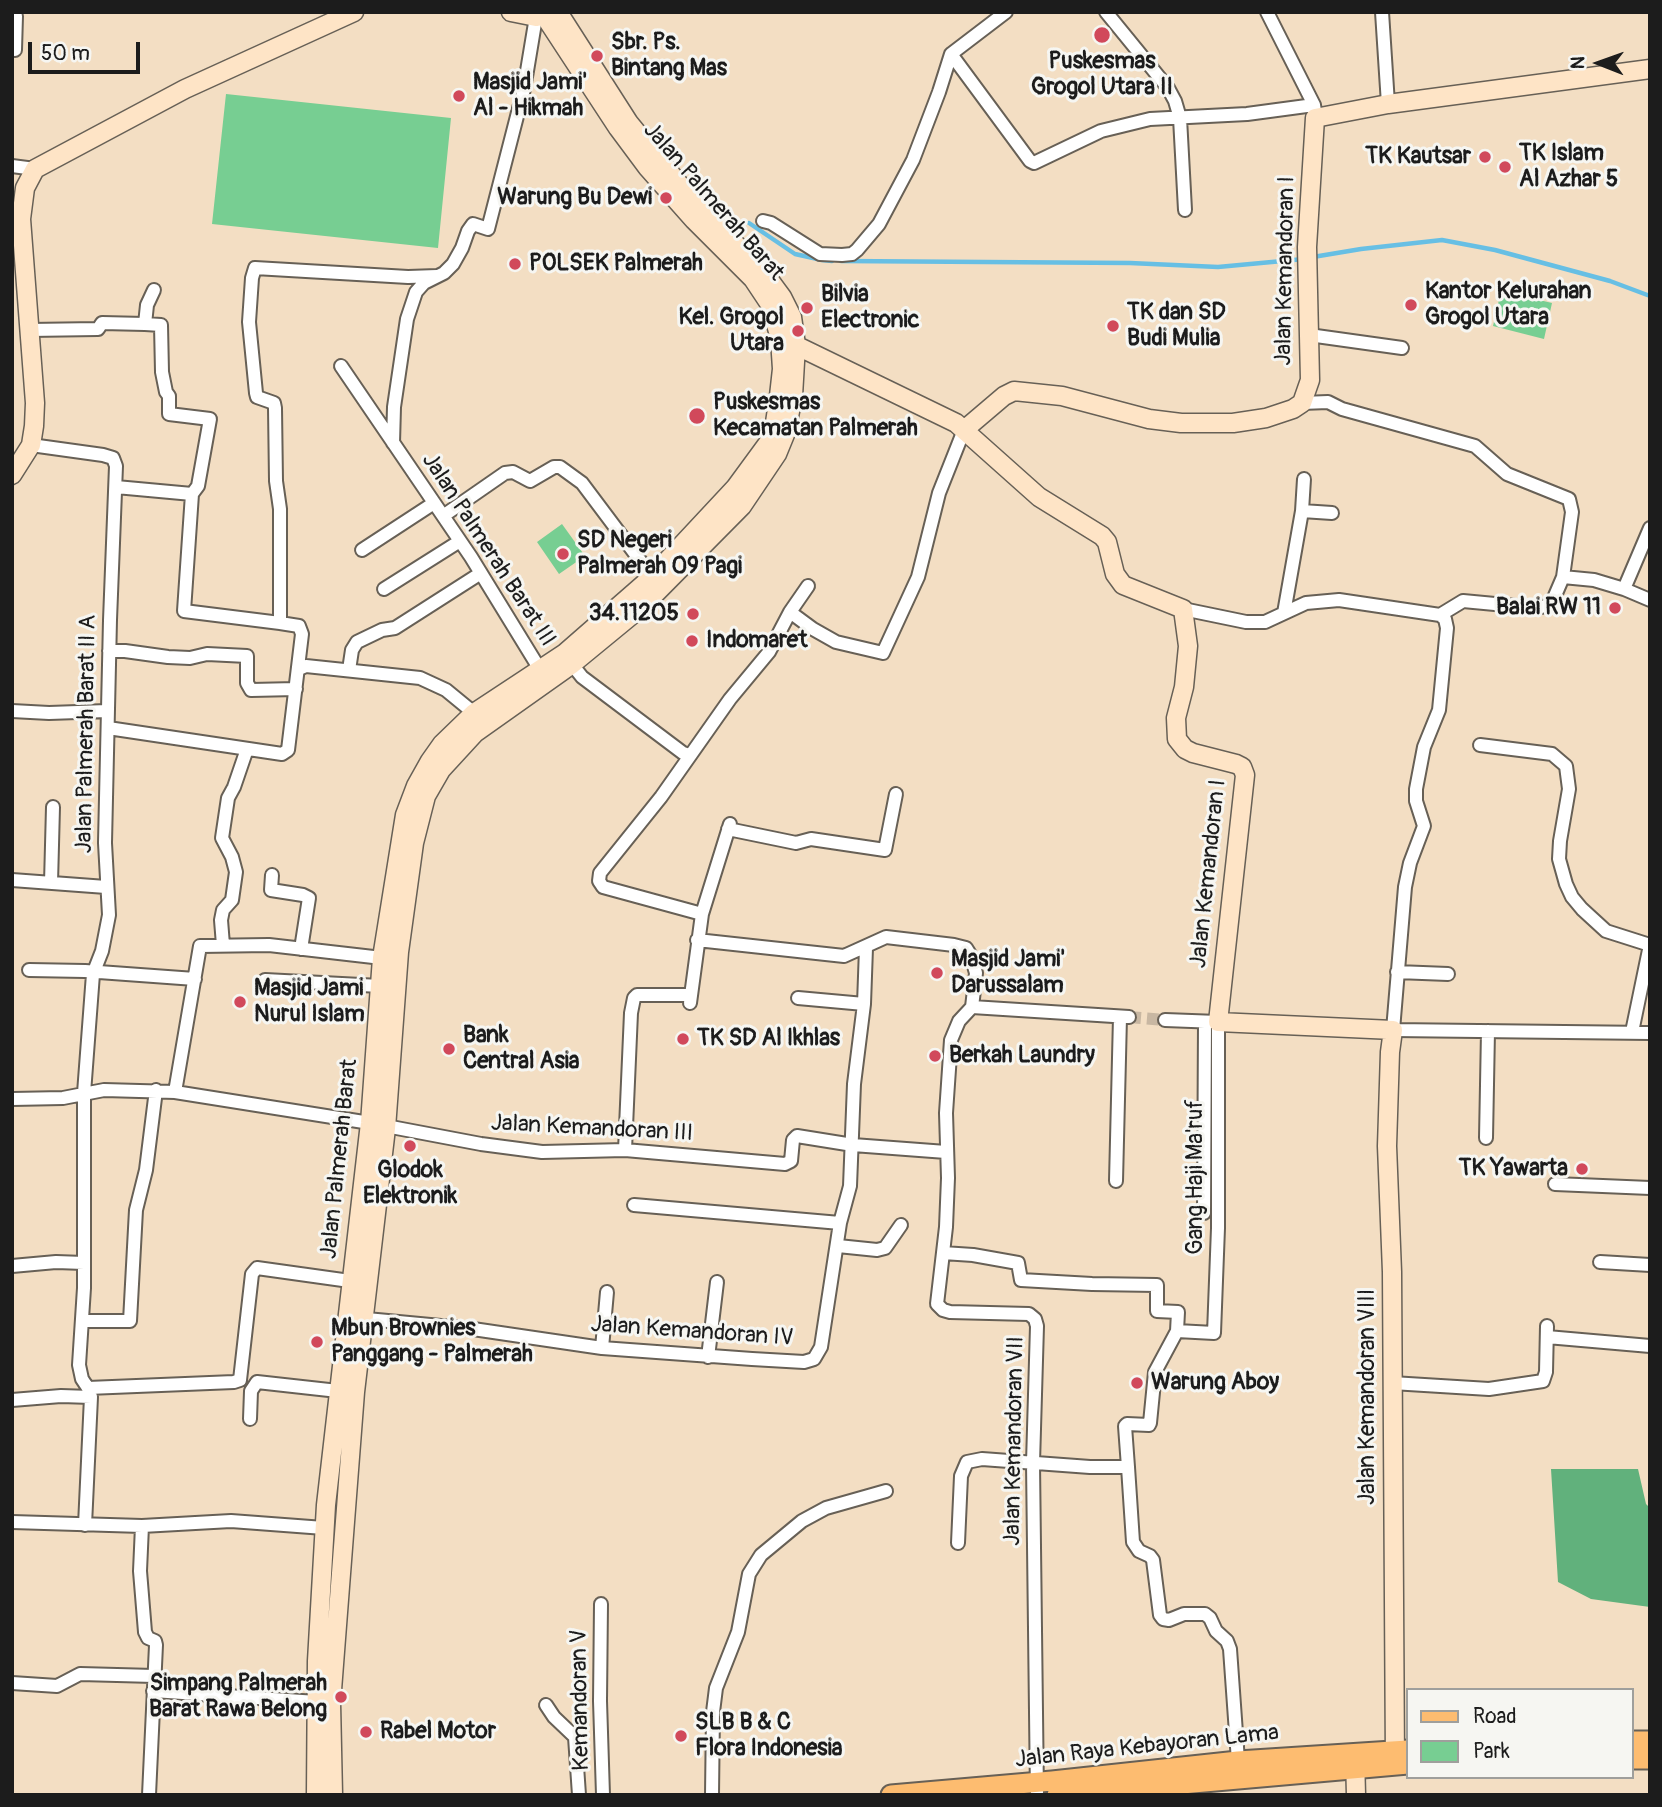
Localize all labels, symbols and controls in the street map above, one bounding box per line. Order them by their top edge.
marker: Puskesmas Grogol Utara II [1092,25,1112,45]
scale bar [32,28,144,72]
north arrow [1564,28,1634,98]
place label: Sbr. Ps. Bintang Mas [611,29,727,83]
text: 50 m [41,40,90,67]
marker: Sbr. Ps. Bintang Mas [589,48,605,64]
place label: Puskesmas Grogol Utara II [1031,48,1173,102]
text: N [1566,56,1590,69]
place label: Masjid Jami' Al - Hikmah [473,69,587,123]
marker: Masjid Jami' Al - Hikmah [451,88,467,104]
street label: Jalan Palmerah Barat [637,117,789,287]
place label: TK Islam Al Azhar 5 [1519,140,1618,194]
place label: TK Kautsar [1365,143,1471,171]
marker: TK Kautsar [1477,149,1493,165]
marker: TK Islam Al Azhar 5 [1497,159,1513,175]
street label: Jalan Kemandoran I [1271,176,1301,366]
place label: Warung Bu Dewi [497,184,652,212]
marker: Warung Bu Dewi [658,190,674,206]
place label: POLSEK Palmerah [529,250,703,278]
marker: POLSEK Palmerah [507,256,523,272]
place label: Kantor Kelurahan Grogol Utara [1425,278,1591,332]
place label: Bilvia Electronic [821,281,919,335]
marker: Kantor Kelurahan Grogol Utara [1403,297,1419,313]
place label: TK dan SD Budi Mulia [1127,299,1226,353]
marker: Bilvia Electronic [799,300,815,316]
place label: Kel. Grogol Utara [679,304,784,358]
marker: TK dan SD Budi Mulia [1105,318,1121,334]
marker: Kel. Grogol Utara [790,323,806,339]
place label: Puskesmas Kecamatan Palmerah [713,389,918,443]
marker: Puskesmas Kecamatan Palmerah [687,406,707,426]
street label: Jalan Palmerah Barat III [415,448,561,652]
place label: SD Negeri Palmerah 09 Pagi [577,527,742,581]
marker: SD Negeri Palmerah 09 Pagi [555,546,571,562]
place label: Balai RW 11 [1496,594,1601,622]
place label: 34.11205 [589,600,679,628]
marker: Balai RW 11 [1607,600,1623,616]
marker: 34.11205 [685,606,701,622]
street label: Jalan Palmerah Barat II A [71,614,103,854]
place label: Indomaret [706,627,807,655]
marker: Indomaret [684,633,700,649]
street label: Jalan Kemandoran I [1185,778,1233,970]
place label: Masjid Jami' Darussalam [951,946,1065,1000]
marker: Masjid Jami' Darussalam [929,965,945,981]
place label: Masjid Jami Nurul Islam [254,975,365,1029]
marker: Masjid Jami Nurul Islam [232,994,248,1010]
place label: Bank Central Asia [463,1022,579,1076]
place label: TK SD Al Ikhlas [697,1025,840,1053]
marker: TK SD Al Ikhlas [675,1031,691,1047]
marker: Bank Central Asia [441,1041,457,1057]
place label: Berkah Laundry [949,1042,1095,1070]
marker: Berkah Laundry [927,1048,943,1064]
street label: Jalan Palmerah Barat [316,1058,364,1260]
street label: Gang Haji Ma'ruf [1182,1099,1210,1255]
street label: Jalan Kemandoran III [490,1110,694,1148]
marker: Glodok Elektronik [402,1138,418,1154]
place label: TK Yawarta [1459,1155,1568,1183]
place label: Glodok Elektronik [363,1157,457,1211]
marker: TK Yawarta [1574,1161,1590,1177]
street label: Jalan Kemandoran VIII [1354,1289,1382,1505]
street label: Jalan Kemandoran IV [590,1311,794,1353]
place label: Mbun Brownies Panggang - Palmerah [331,1315,533,1369]
marker: Mbun Brownies Panggang - Palmerah [309,1334,325,1350]
street label: Jalan Kemandoran VII [999,1336,1031,1546]
place label: Warung Aboy [1151,1369,1279,1397]
marker: Warung Aboy [1129,1375,1145,1391]
street label: Kemandoran V [566,1629,596,1771]
place label: Simpang Palmerah Barat Rawa Belong [149,1670,327,1724]
legend [1406,1688,1634,1779]
marker: Simpang Palmerah Barat Rawa Belong [333,1689,349,1705]
text: Road [1473,1703,1517,1730]
place label: SLB B & C Flora Indonesia [695,1709,842,1763]
place label: Rabel Motor [380,1718,496,1746]
street label: Jalan Raya Kebayoran Lama [1014,1719,1280,1775]
marker: Rabel Motor [358,1724,374,1740]
marker: SLB B & C Flora Indonesia [673,1728,689,1744]
text: Park [1473,1738,1510,1765]

